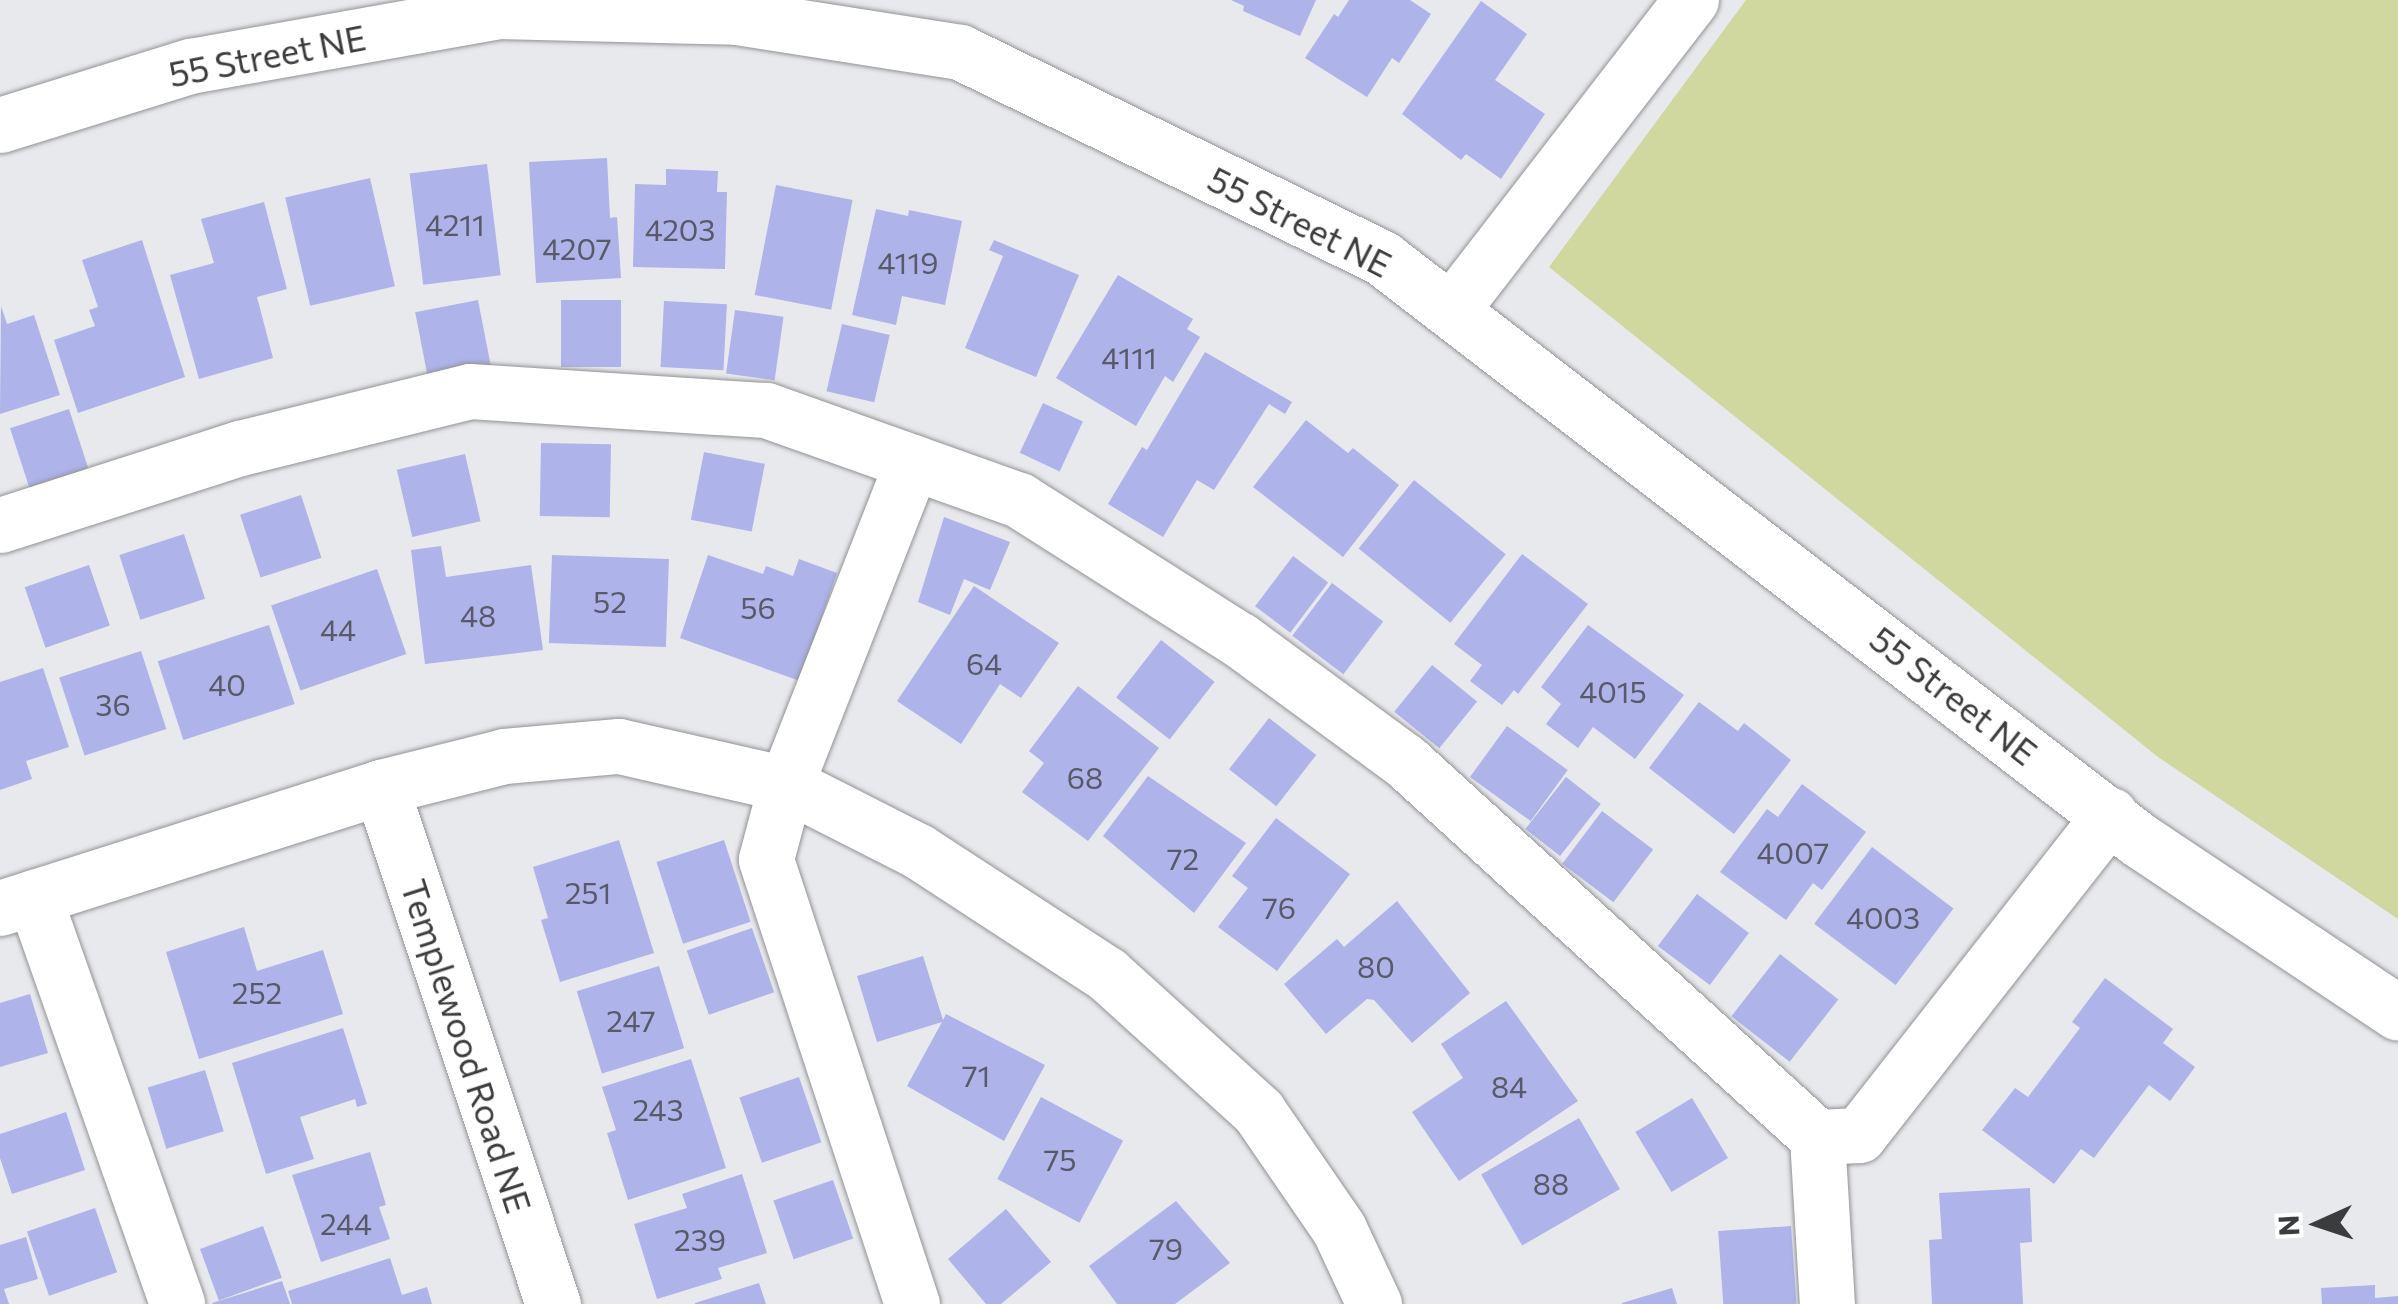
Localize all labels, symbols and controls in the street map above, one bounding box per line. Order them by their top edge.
street label: 55 Street NE [165,15,369,95]
street label: 55 Street NE [1201,157,1399,285]
house number: 4211 [425,206,485,242]
house number: 4203 [645,211,715,247]
house number: 4207 [542,230,612,266]
house number: 4119 [878,244,938,280]
house number: 4111 [1101,339,1157,375]
house number: 52 [593,583,627,619]
house number: 56 [740,589,776,625]
house number: 48 [460,597,496,633]
house number: 44 [320,611,356,647]
street label: 55 Street NE [1862,617,2046,773]
house number: 64 [966,645,1002,681]
house number: 40 [208,666,246,702]
house number: 4015 [1579,673,1647,709]
house number: 36 [95,686,131,722]
house number: 68 [1067,759,1103,795]
house number: 4007 [1757,834,1829,870]
house number: 72 [1167,840,1199,876]
street label: Templewood Road NE [393,874,541,1218]
house number: 251 [565,874,611,910]
house number: 76 [1262,889,1296,925]
house number: 4003 [1846,899,1920,935]
house number: 80 [1357,948,1395,984]
house number: 252 [232,974,282,1010]
house number: 247 [606,1002,656,1038]
house number: 71 [962,1057,990,1093]
house number: 84 [1491,1068,1527,1104]
house number: 243 [632,1091,684,1127]
house number: 75 [1044,1141,1076,1177]
house number: 88 [1533,1165,1569,1201]
north arrow [2268,1174,2368,1274]
house number: 244 [320,1205,372,1241]
text: N [2271,1214,2306,1237]
house number: 239 [674,1221,726,1257]
house number: 79 [1149,1230,1183,1266]

